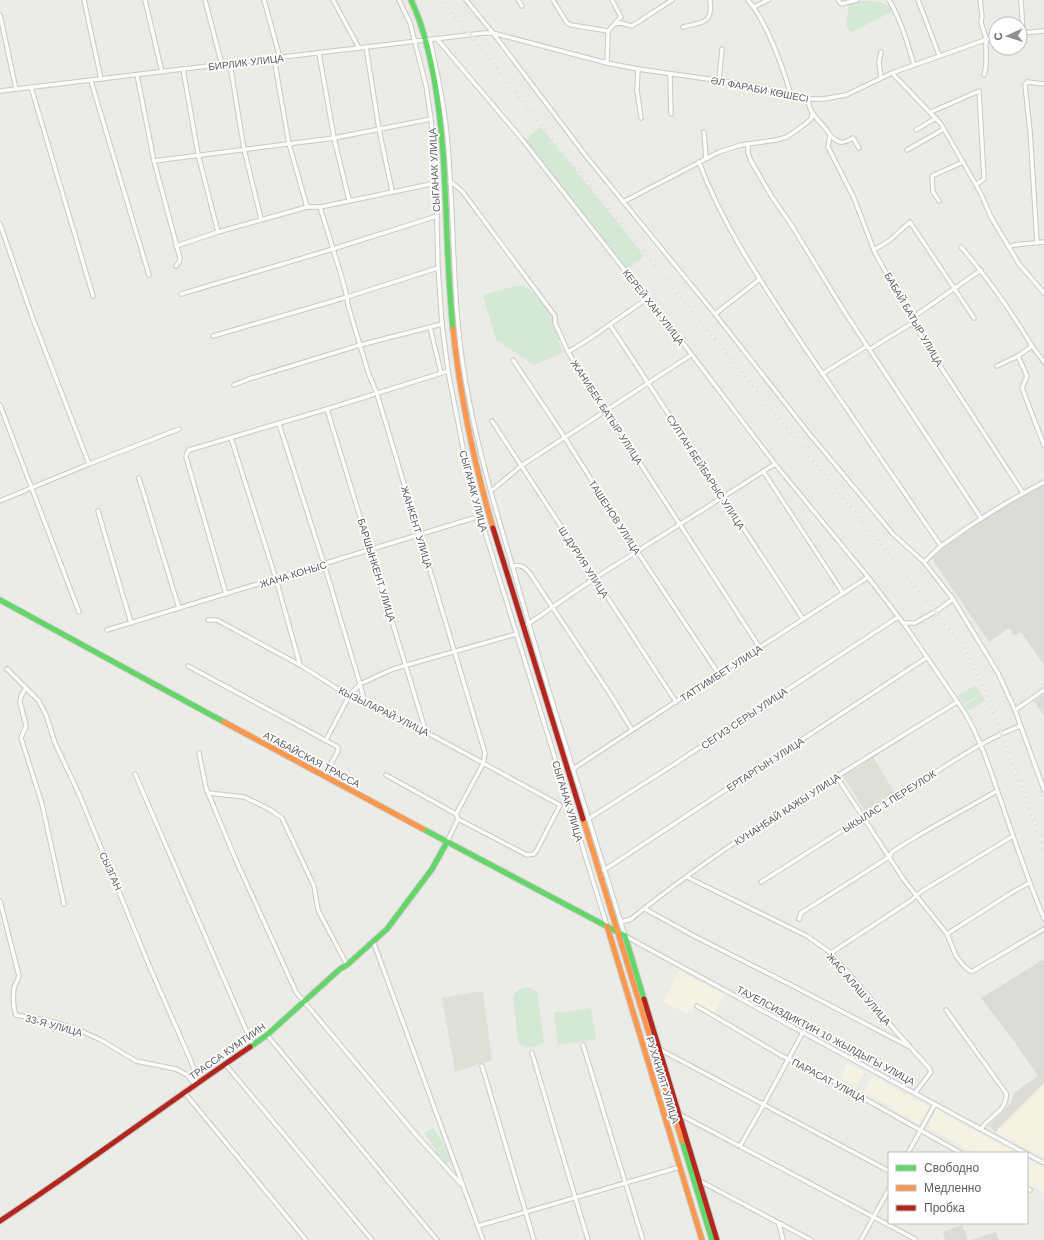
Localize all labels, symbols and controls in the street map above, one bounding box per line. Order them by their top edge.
north arrow [988,16,1028,56]
text: С [992,32,1004,41]
street label: БИРЛИК УЛИЦА [208,52,285,73]
street label: ӘЛ ФАРАБИ КӨШЕСІ [710,75,810,104]
street label: СЫГАНАК УЛИЦА [427,128,442,212]
street label: КЕРЕЙ ХАН УЛИЦА [621,267,688,348]
street label: БАБАЙ БАТЫР УЛИЦА [882,270,946,368]
street label: ЖАНИБЕК БАТЫР УЛИЦА [569,358,645,467]
street label: СУЛТАН БЕЙБАРЫС УЛИЦА [664,412,748,532]
street label: СЫГАНАК УЛИЦА [457,449,490,533]
street label: ТАШЕНОВ УЛИЦА [586,478,643,557]
street label: ЖАНКЕНТ УЛИЦА [399,485,434,570]
street label: БАРШЫНКЕНТ УЛИЦА [356,517,398,623]
street label: Ш.ДУРИЯ УЛИЦА [556,525,611,600]
street label: ЖАНА КОНЫС [258,559,328,590]
street label: ТАТТИМБЕТ УЛИЦА [678,643,765,704]
street label: КЫЗЫЛАРАЙ УЛИЦА [337,684,432,738]
street label: СЕГИЗ СЕРЫ УЛИЦА [699,685,790,751]
street label: АТАБАЙСКАЯ ТРАССА [262,728,363,790]
street label: ЕРТАРГЫН УЛИЦА [724,735,806,794]
street label: СЫГАНАК УЛИЦА [550,759,585,843]
street label: ЫКЫЛАС 1 ПЕРЕУЛОК [840,768,938,835]
street label: КУНАНБАЙ КАЖЫ УЛИЦА [732,770,842,848]
street label: СЫЗГАН [97,850,124,892]
street label: ЖАС АЛАШ УЛИЦА [824,951,893,1028]
street label: ТАУЕЛСИЗДИКТИН 10 ЖЫЛДЫГЫ УЛИЦА [735,984,917,1087]
street label: 33-Я УЛИЦА [24,1013,84,1038]
street label: ТРАССА КУМТИИН [187,1021,268,1082]
street label: РУХАНИЯТ УЛИЦА [644,1035,681,1125]
street label: ПАРАСАТ УЛИЦА [790,1056,868,1105]
legend [888,1152,1028,1224]
text: Свободно [924,1161,979,1175]
text: Медленно [924,1181,981,1195]
text: Пробка [924,1201,965,1215]

